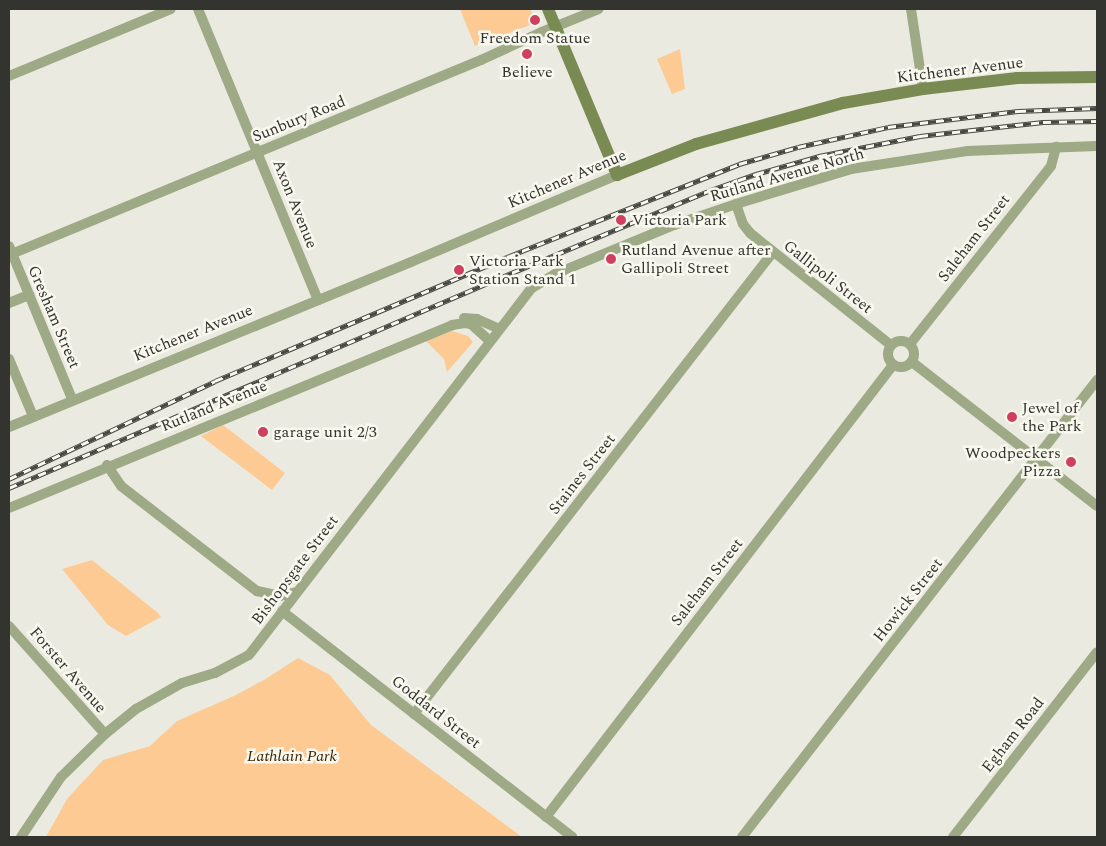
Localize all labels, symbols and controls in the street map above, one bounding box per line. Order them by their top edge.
marker: Freedom Statue [529,14,541,26]
place label: Freedom Statue [479,28,591,48]
marker: Believe [521,48,533,60]
street label: Kitchener Avenue [896,53,1024,87]
place label: Believe [501,62,553,82]
street label: Sunbury Road [250,92,348,146]
street label: Rutland Avenue North [708,144,866,206]
street label: Kitchener Avenue [505,145,629,213]
street label: Axon Avenue [268,157,322,251]
street label: Saleham Street [934,190,1014,286]
place label: Victoria Park [632,210,727,230]
marker: Victoria Park [614,213,628,227]
street label: Gallipoli Street [780,236,876,318]
place label: Rutland Avenue after Gallipoli Street [621,240,771,278]
place label: Victoria Park Station Stand 1 [469,251,576,289]
marker: Rutland Avenue after Gallipoli Street [605,253,617,265]
street label: Gresham Street [24,263,84,371]
marker: Victoria Park Station Stand 1 [453,264,465,276]
street label: Kitchener Avenue [131,300,255,366]
street label: Rutland Avenue [158,376,270,436]
place label: Jewel of the Park [1022,398,1082,436]
marker: Jewel of the Park [1006,411,1018,423]
place label: garage unit 2/3 [273,422,377,442]
marker: garage unit 2/3 [257,426,269,438]
street label: Staines Street [545,430,619,518]
place label: Woodpeckers Pizza [965,443,1061,481]
marker: Woodpeckers Pizza [1065,456,1077,468]
street label: Bishopsgate Street [248,512,342,628]
street label: Saleham Street [667,534,747,630]
street label: Howick Street [869,554,947,646]
street label: Forster Avenue [25,623,111,717]
street label: Goddard Street [388,671,484,753]
street label: Egham Road [978,694,1048,776]
park label: Lathlain Park [247,746,337,766]

